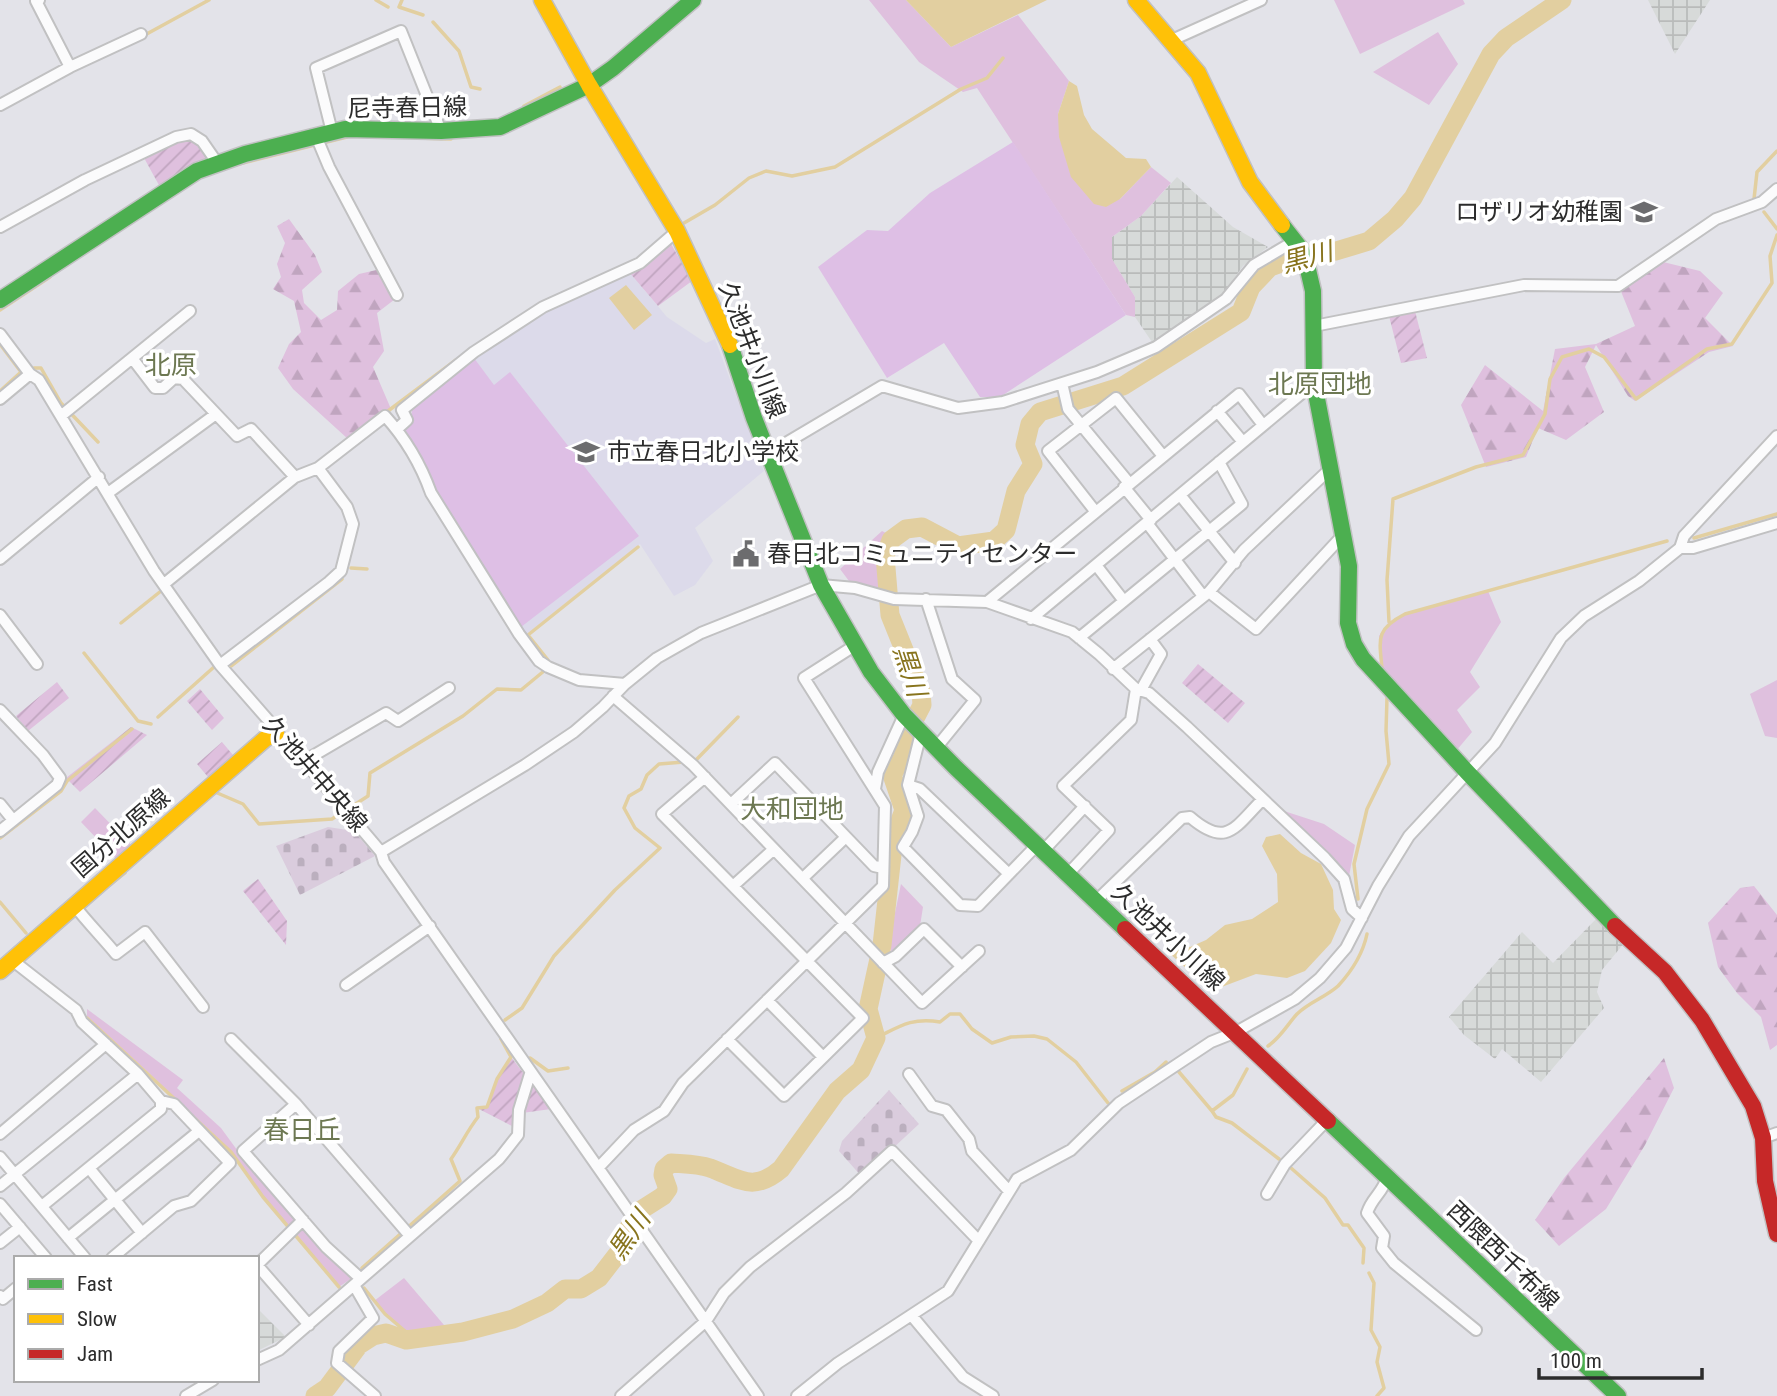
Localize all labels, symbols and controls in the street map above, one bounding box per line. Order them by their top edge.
street label: 尼寺春日線 [347,93,467,123]
school or university icon: ロザリオ幼稚園 [1629,197,1659,227]
place label: ロザリオ幼稚園 [1455,198,1623,226]
water label: 黒川 [1278,235,1339,278]
street label: 久池井小川線 [713,278,791,422]
district label: 北原 [145,350,197,380]
district label: 北原団地 [1268,369,1372,399]
school or university icon: 市立春日北小学校 [571,437,601,467]
place label: 市立春日北小学校 [607,438,799,466]
public building icon: 春日北コミュニティセンター [731,539,761,569]
place label: 春日北コミュニティセンター [767,540,1078,568]
water label: 黒川 [888,642,933,703]
street label: 久池井中央線 [257,710,373,838]
street label: 国分北原線 [67,783,175,883]
district label: 大和団地 [740,794,844,824]
street label: 久池井小川線 [1106,878,1230,996]
district label: 春日丘 [263,1115,341,1145]
street label: 西隈西千布線 [1441,1196,1565,1316]
water label: 黒川 [602,1203,658,1265]
legend [14,1256,259,1382]
text: Fast [77,1272,113,1296]
text: Slow [77,1307,117,1331]
scale bar [1539,1336,1702,1380]
text: Jam [77,1342,113,1366]
text: 100 m [1550,1349,1602,1373]

